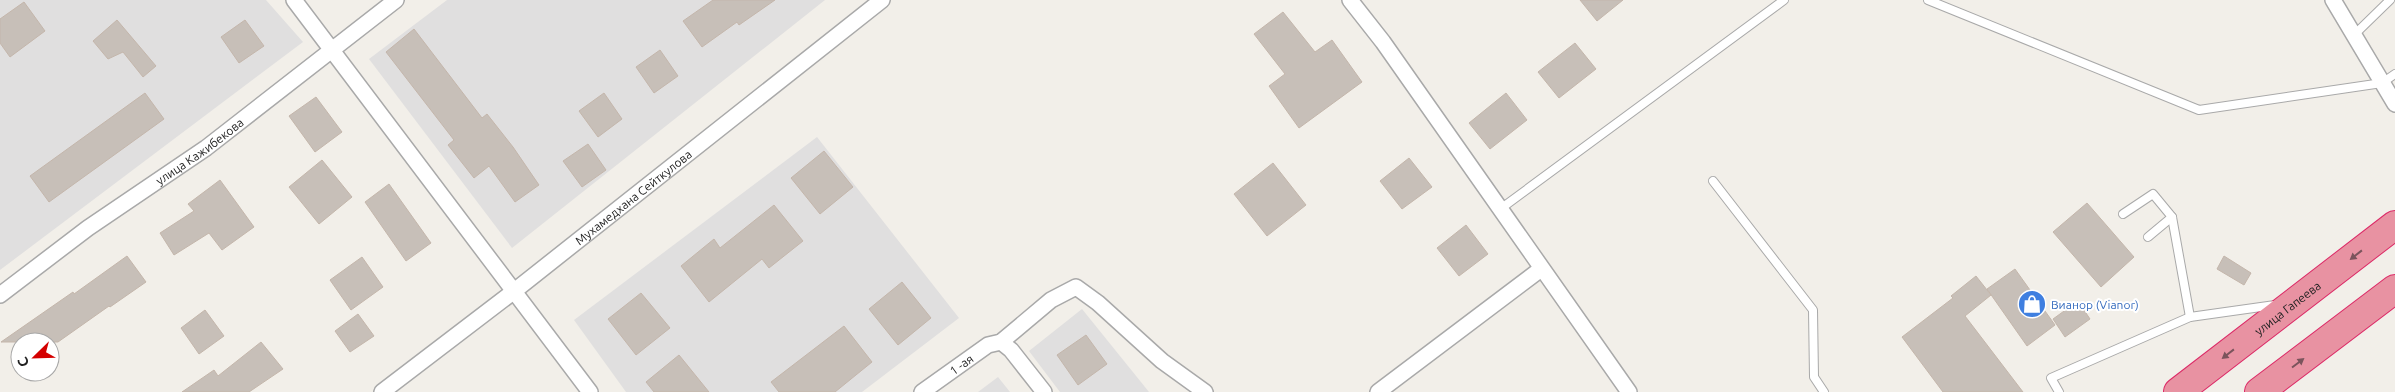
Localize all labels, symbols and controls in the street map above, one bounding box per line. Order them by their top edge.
street label: улица Кажибекова [153,115,246,187]
street label: Мухамедхана Сейткулова [572,147,694,247]
one-way arrow [2349,250,2363,260]
street label: улица Гапеева [2252,278,2323,337]
shop icon: Вианор (Vianor) [2017,289,2047,319]
place label: Вианор (Vianor) [2051,298,2139,312]
north arrow [10,332,60,382]
one-way arrow [2221,349,2235,359]
street label: 1 -ая [947,351,975,377]
text: С [14,355,32,369]
one-way arrow [2291,357,2304,368]

